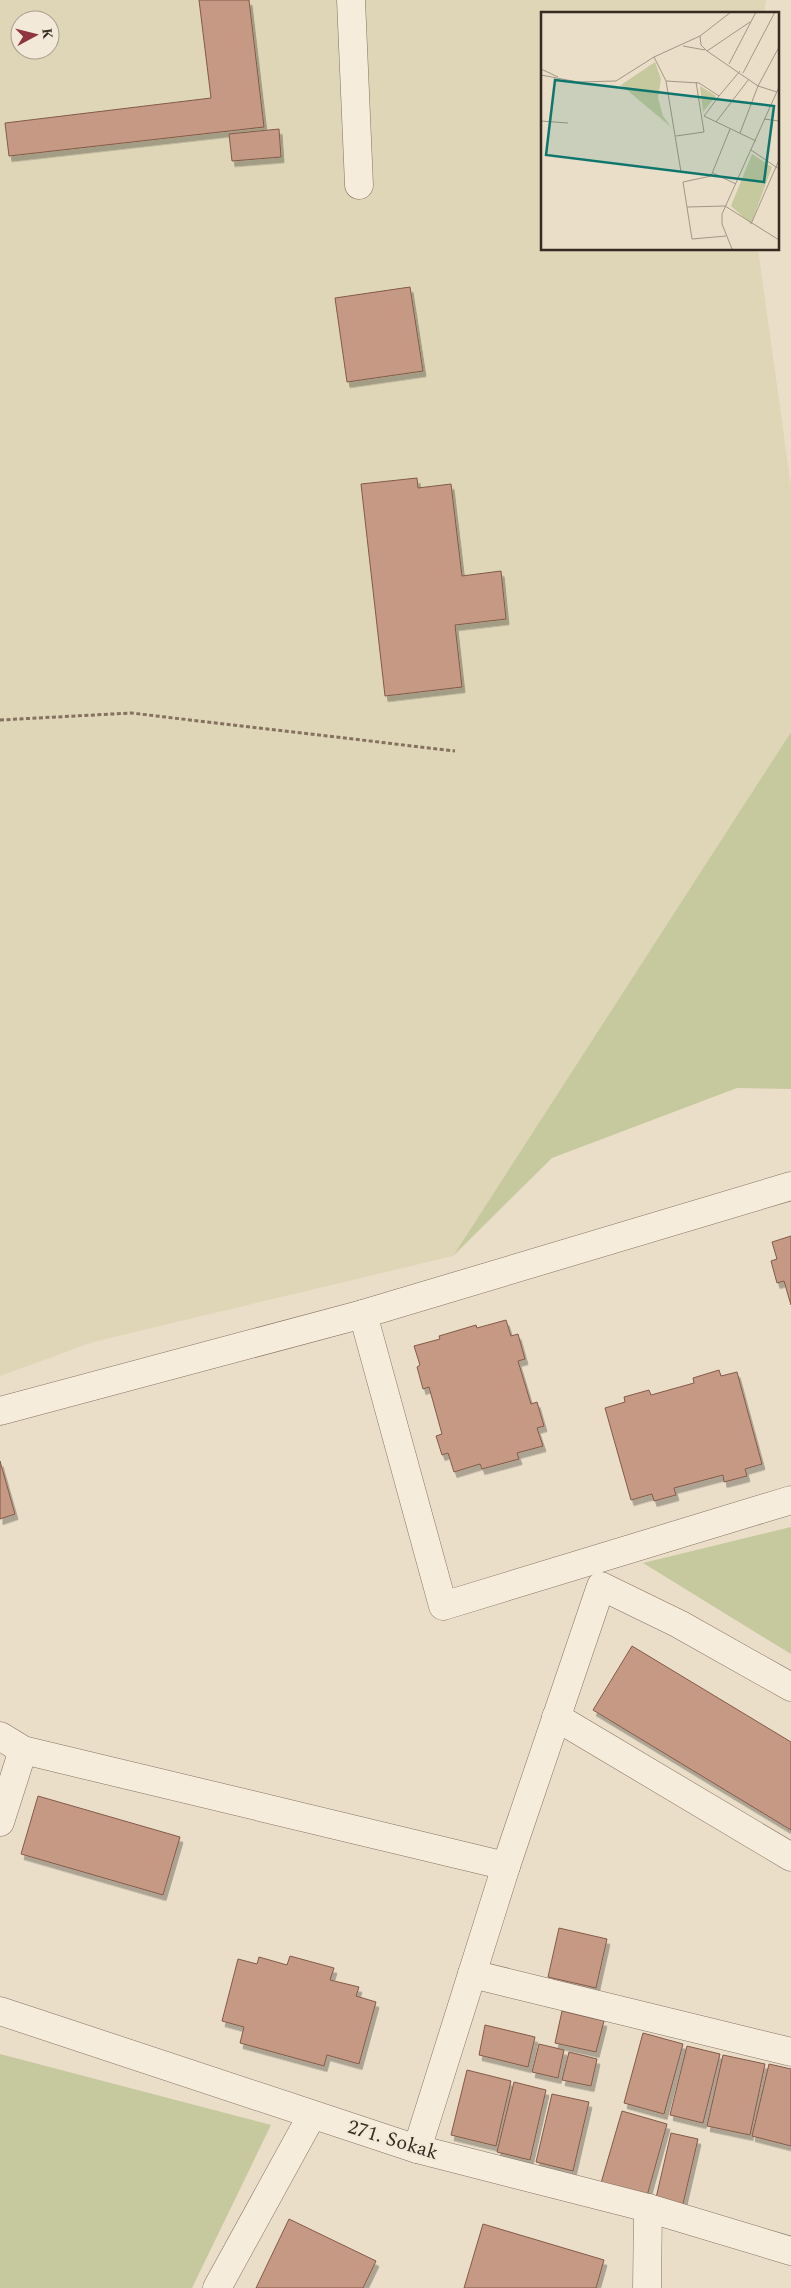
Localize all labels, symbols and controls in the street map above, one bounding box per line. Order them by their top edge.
north arrow [10,10,60,60]
inset map [541,12,778,250]
text: K [36,27,59,40]
street label: 271. Sokak [344,2112,442,2168]

